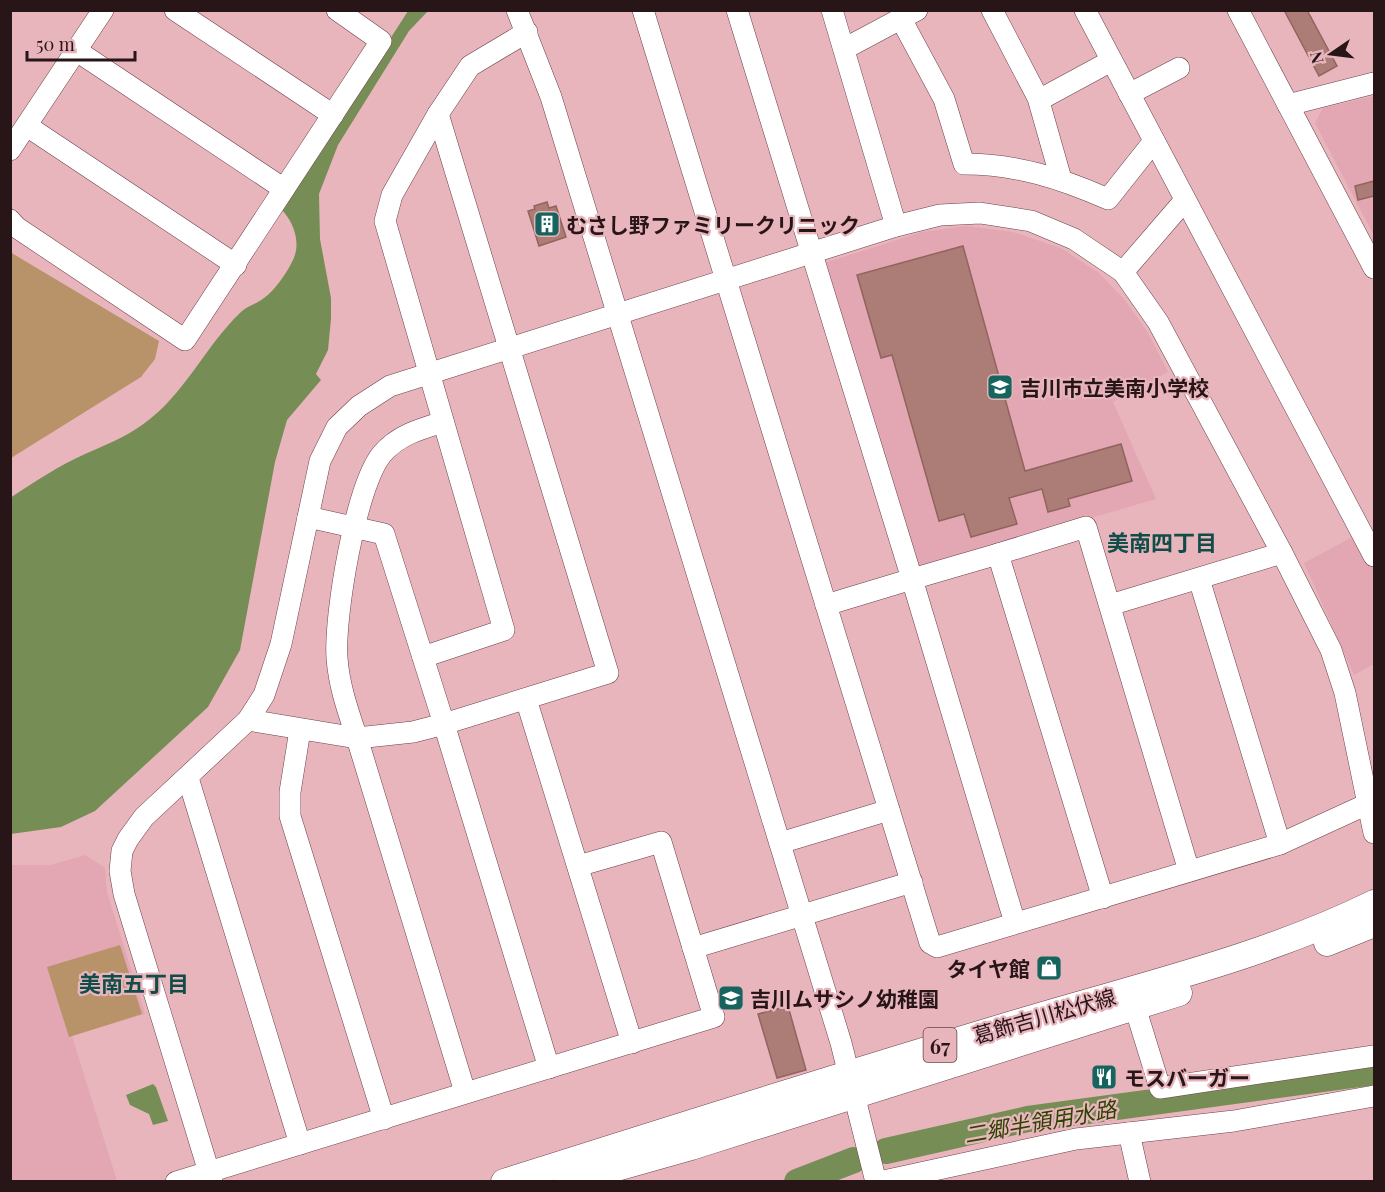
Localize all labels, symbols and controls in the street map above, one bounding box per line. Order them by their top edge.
scale bar [27,24,135,62]
north arrow [1301,24,1361,84]
text: 50 m [36,32,75,56]
text: N [1304,49,1328,66]
building icon: むさし野ファミリークリニック [532,209,562,239]
place label: むさし野ファミリークリニック [566,210,860,238]
school or university icon: 吉川市立美南小学校 [985,372,1015,402]
place label: 吉川市立美南小学校 [1020,373,1209,401]
district label: 美南四丁目 [1107,527,1217,557]
shop icon: タイヤ館 [1034,953,1064,983]
place label: タイヤ館 [947,954,1030,982]
district label: 美南五丁目 [79,968,189,998]
street label: 葛飾吉川松伏線 [969,981,1119,1049]
school or university icon: 吉川ムサシノ幼稚園 [716,983,746,1013]
place label: 吉川ムサシノ幼稚園 [750,984,939,1012]
road number: 67 [924,1028,956,1062]
restaurant icon: モスバーガー [1089,1062,1119,1092]
place label: モスバーガー [1124,1063,1250,1091]
water label: 二郷半領用水路 [962,1093,1120,1149]

